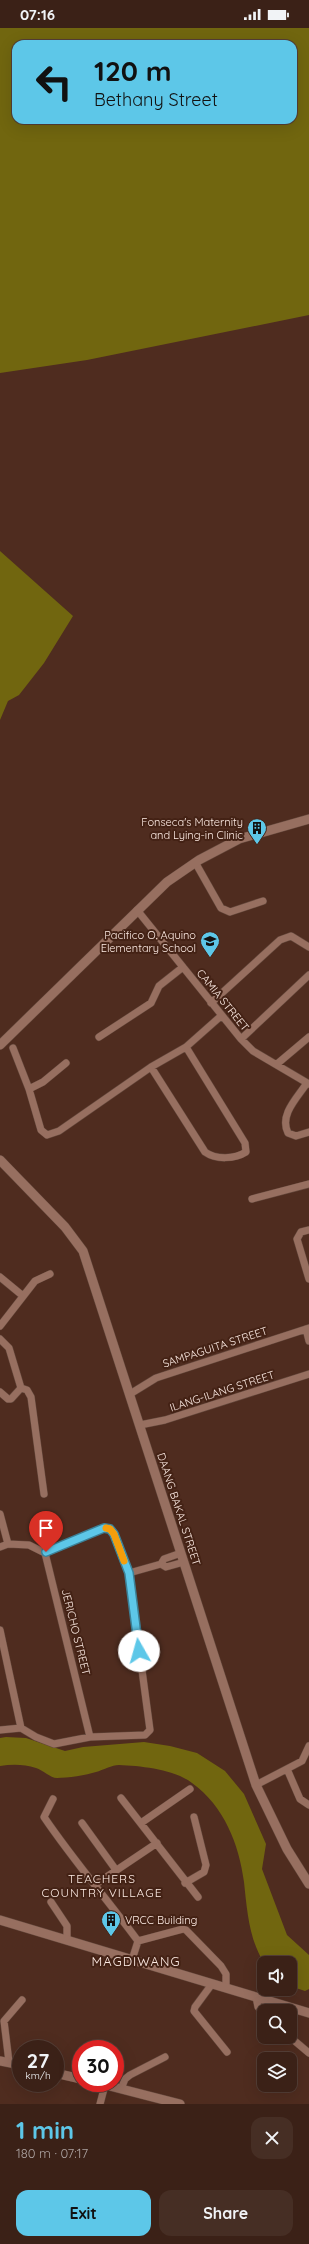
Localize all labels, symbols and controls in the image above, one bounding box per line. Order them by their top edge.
text: 07:16 [20,5,55,24]
text: 120 m [94,53,172,88]
icon: left [28,56,80,108]
text: Bethany Street [94,88,218,111]
place label: Fonseca's Maternity and Lying-in Clinic [141,815,243,842]
building icon: Fonseca's Maternity and Lying-in Clinic [246,817,268,845]
place label: Pacifico O. Aquino Elementary School [101,928,196,955]
school or university icon: Pacifico O. Aquino Elementary School [199,930,221,958]
street label: CAMIA STREET [194,966,252,1034]
street label: SAMPAGUITA STREET [161,1323,269,1371]
street label: ILANG-ILANG STREET [168,1367,277,1415]
street label: DAANG BAKAL STREET [154,1451,204,1567]
pin [29,1511,63,1552]
icon: arrive [35,1517,57,1539]
street label: JERICHO STREET [58,1587,94,1677]
position arrow [118,1630,160,1672]
district label: TEACHERS COUNTRY VILLAGE [42,1871,162,1900]
building icon: VRCC Building [100,1909,122,1937]
place label: VRCC Building [125,1913,197,1927]
district label: MAGDIWANG [92,1953,180,1969]
map controls [257,1956,297,2092]
button: sound [257,1956,297,1996]
button: search [257,2004,297,2044]
speed limit sign: 30 [72,2040,124,2092]
text: 27 [27,2048,49,2073]
button: layers [257,2052,297,2092]
text: km/h [25,2069,51,2082]
text: 1 min [16,2115,74,2145]
button: close [251,2117,293,2159]
text: 180 m · 07:17 [16,2145,88,2161]
button: Exit [16,2190,151,2236]
button: Share [159,2190,293,2236]

